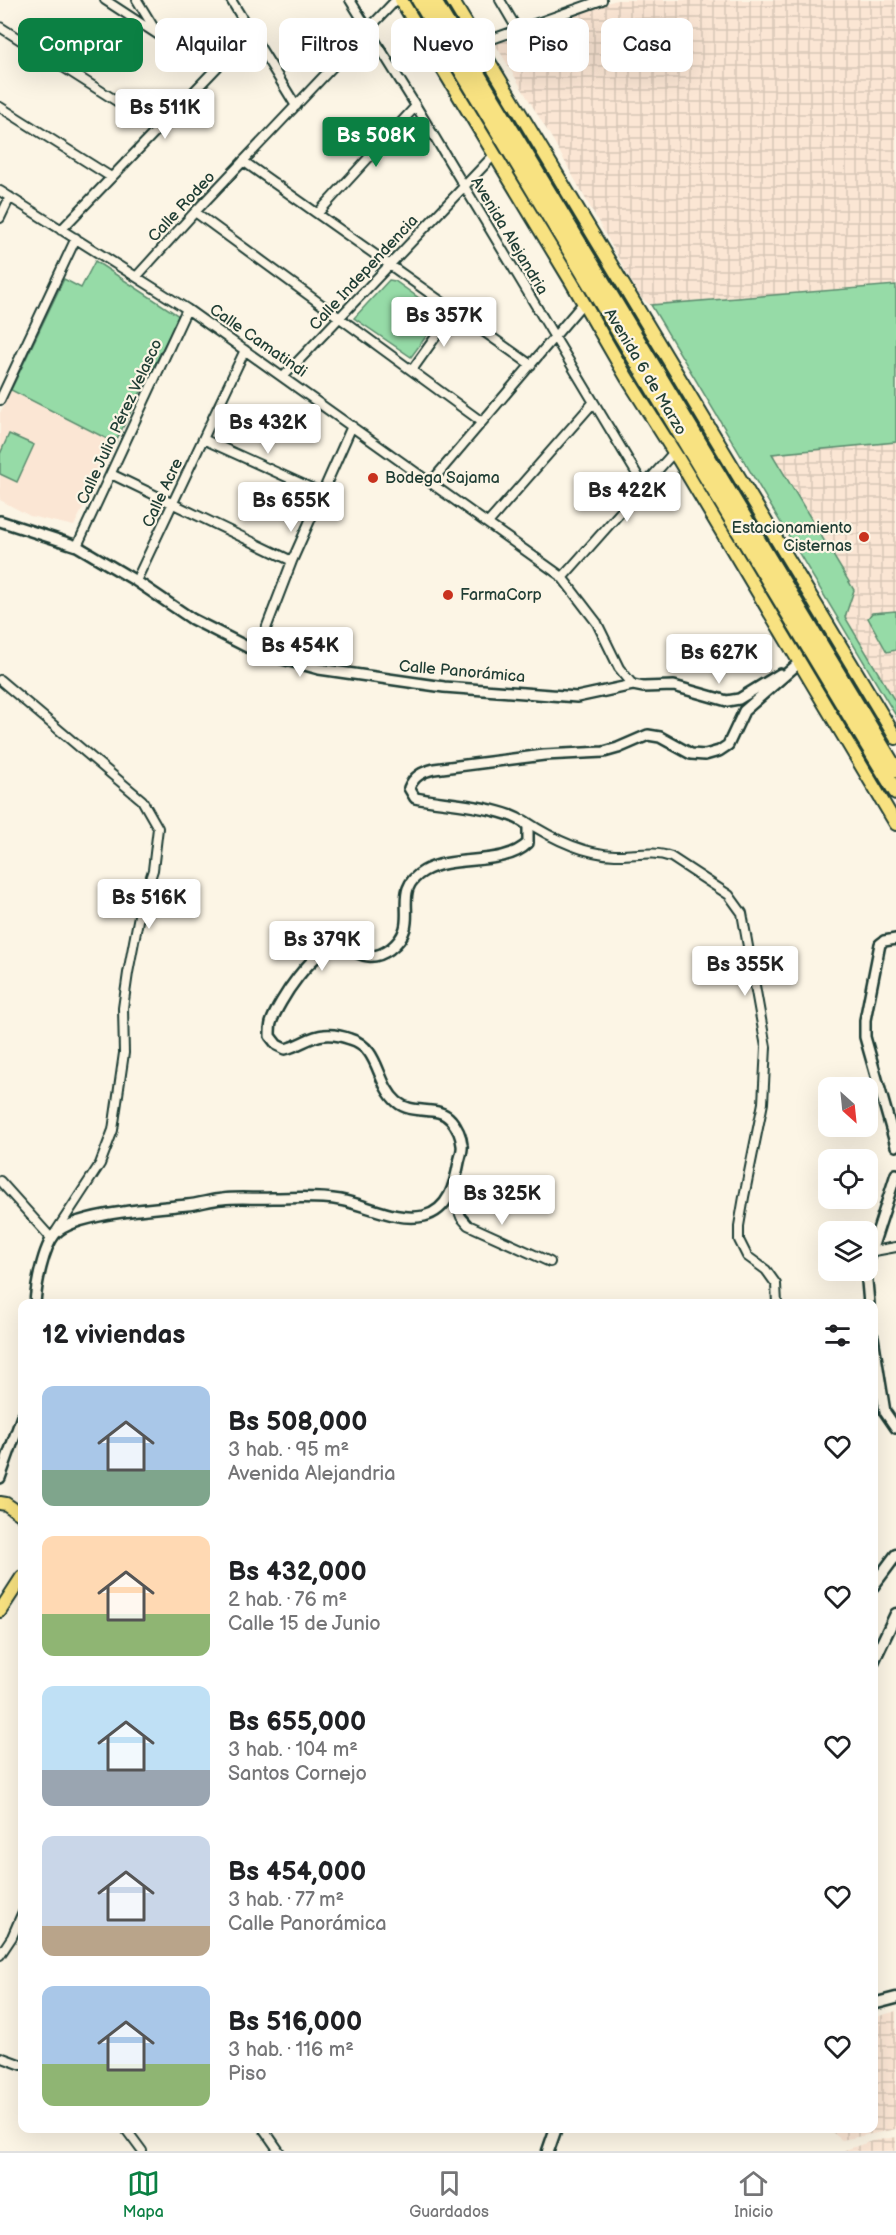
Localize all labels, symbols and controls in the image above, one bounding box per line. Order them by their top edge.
chip: Comprar [18,18,143,72]
chip: Alquilar [155,18,267,72]
chip: Filtros [279,18,379,72]
chip: Nuevo [391,18,495,72]
chip: Piso [507,18,589,72]
chip: Casa [601,18,693,72]
pin: Bs 511K [110,89,220,140]
text: Bs 511K [129,96,201,120]
pin: Bs 508K [321,117,431,168]
text: Bs 508K [337,124,415,148]
street label: Calle Rodeo [145,168,219,246]
street label: Avenida Alejandria [466,174,552,298]
street label: Calle Independencia [306,211,422,335]
pin: Bs 357K [389,297,499,348]
street label: Calle Camatindi [206,300,310,382]
text: Bs 357K [405,304,483,328]
street label: Avenida 6 de Marzo [600,305,690,439]
street label: Calle Julio Pérez Velasco [73,336,167,508]
pin: Bs 432K [213,404,323,455]
text: Bs 432K [229,411,307,435]
street label: Calle Acre [139,455,187,531]
place label: Bodega Sajama [385,469,500,488]
marker: Bodega Sajama [366,471,380,485]
pin: Bs 422K [572,472,682,523]
text: Bs 422K [588,479,666,503]
pin: Bs 655K [236,482,346,533]
text: Bs 655K [252,489,330,513]
place label: Estacionamiento Cisternas [732,519,852,556]
marker: Estacionamiento Cisternas [857,530,871,544]
place label: FarmaCorp [460,586,542,605]
marker: FarmaCorp [441,588,455,602]
pin: Bs 454K [245,627,355,678]
text: Bs 454K [261,634,339,658]
pin: Bs 627K [664,634,774,685]
text: Bs 627K [680,641,758,665]
street label: Calle Panorámica [398,657,526,687]
pin: Bs 516K [94,879,204,930]
text: Bs 516K [111,886,187,910]
pin: Bs 379K [267,921,377,972]
text: Bs 379K [283,928,361,952]
pin: Bs 355K [690,946,800,997]
text: Bs 355K [706,953,784,977]
north arrow [818,1077,878,1137]
map controls [818,1077,878,1281]
button: locate [818,1149,878,1209]
pin: Bs 325K [447,1175,557,1226]
text: Bs 325K [463,1182,541,1206]
button: layers [818,1221,878,1281]
icon: filters [821,1319,854,1352]
text: 12 viviendas [42,1320,185,1351]
text: Bs 508,000 [228,1407,367,1438]
icon: home [90,1410,162,1482]
icon: heart [821,1430,854,1463]
text: 3 hab. · 95 m² [228,1438,349,1462]
text: Avenida Alejandria [228,1462,396,1486]
text: Bs 432,000 [228,1557,367,1588]
icon: home [90,1560,162,1632]
icon: heart [821,1580,854,1613]
text: 2 hab. · 76 m² [228,1588,347,1612]
text: Calle 15 de Junio [228,1612,381,1636]
text: Bs 655,000 [228,1707,366,1738]
icon: home [90,1710,162,1782]
icon: heart [821,1730,854,1763]
text: 3 hab. · 104 m² [228,1738,358,1762]
text: Santos Cornejo [228,1762,367,1786]
text: Bs 454,000 [228,1857,366,1888]
icon: home [90,1860,162,1932]
icon: heart [821,1880,854,1913]
text: 3 hab. · 77 m² [228,1888,344,1912]
text: Calle Panorámica [228,1912,387,1936]
text: Bs 516,000 [228,2007,362,2038]
icon: home [90,2010,162,2082]
icon: heart [821,2030,854,2063]
text: 3 hab. · 116 m² [228,2038,354,2062]
text: Piso [228,2062,267,2086]
tab: Mapa [123,2167,164,2222]
tab: Guardados [409,2167,489,2222]
tab: Inicio [734,2167,773,2222]

